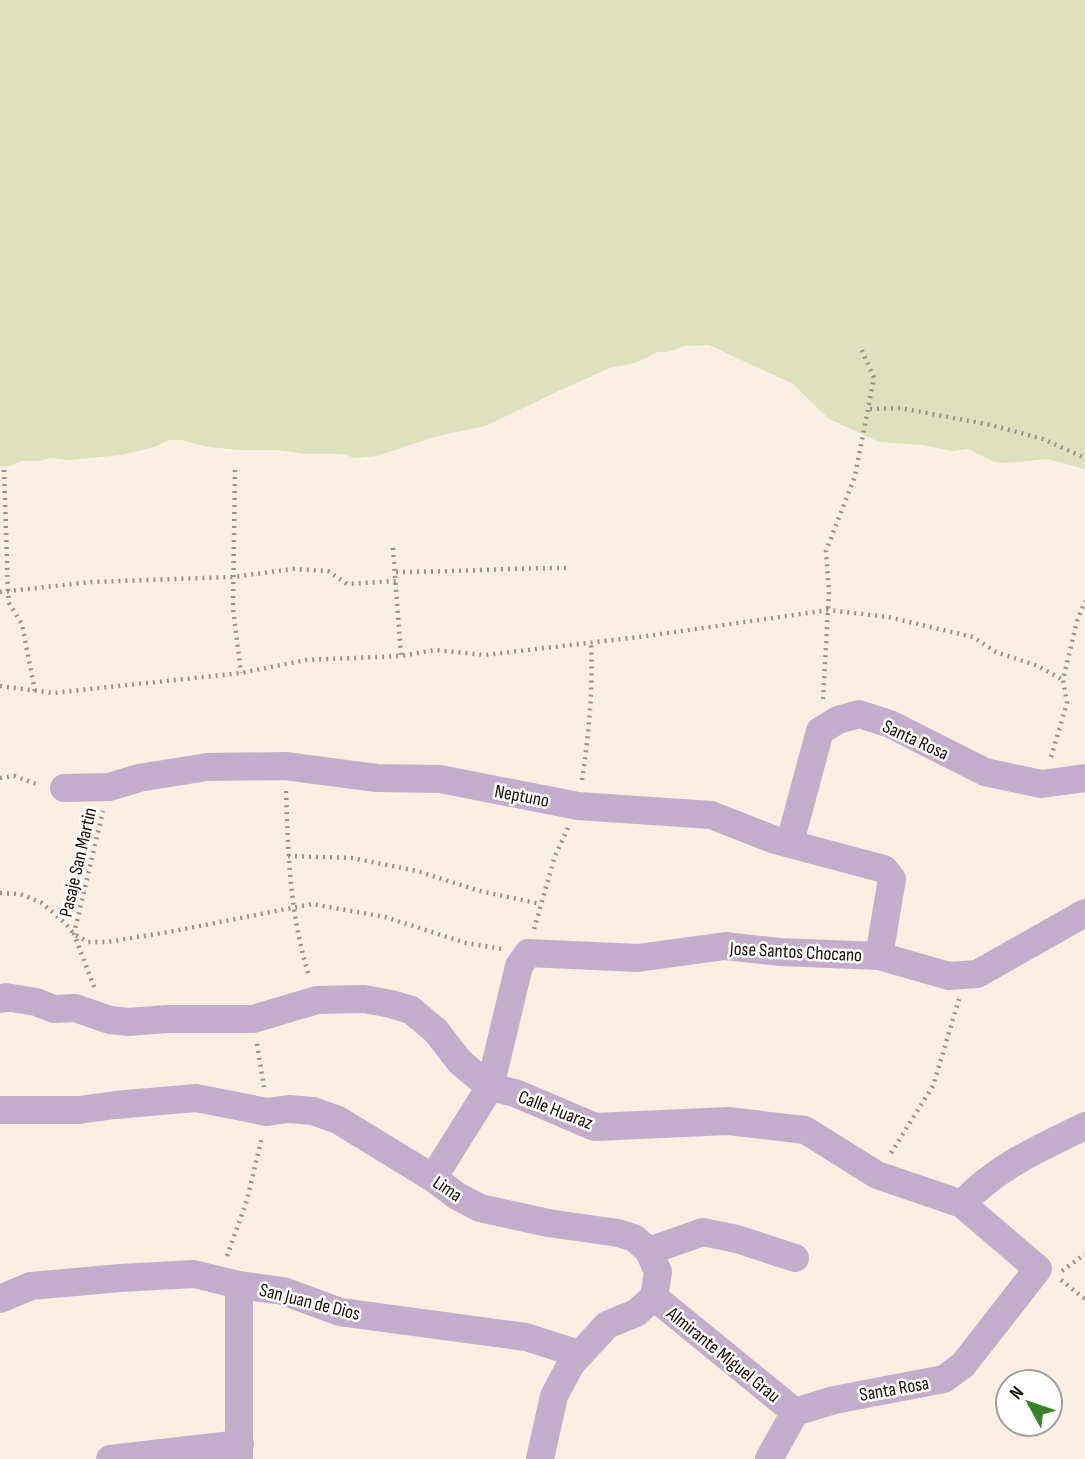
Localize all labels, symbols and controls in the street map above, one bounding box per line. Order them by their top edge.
street label: Santa Rosa [879,715,952,766]
street label: Neptuno [493,780,551,813]
street label: Pasaje San Martin [55,805,102,919]
street label: Jose Santos Chocano [728,938,863,967]
street label: Calle Huaraz [515,1086,596,1135]
street label: Lima [428,1171,466,1207]
street label: San Juan de Dios [257,1279,363,1326]
street label: Almirante Miguel Grau [661,1302,784,1408]
north arrow [994,1368,1064,1438]
street label: Santa Rosa [858,1372,931,1407]
text: N [1005,1382,1029,1404]

